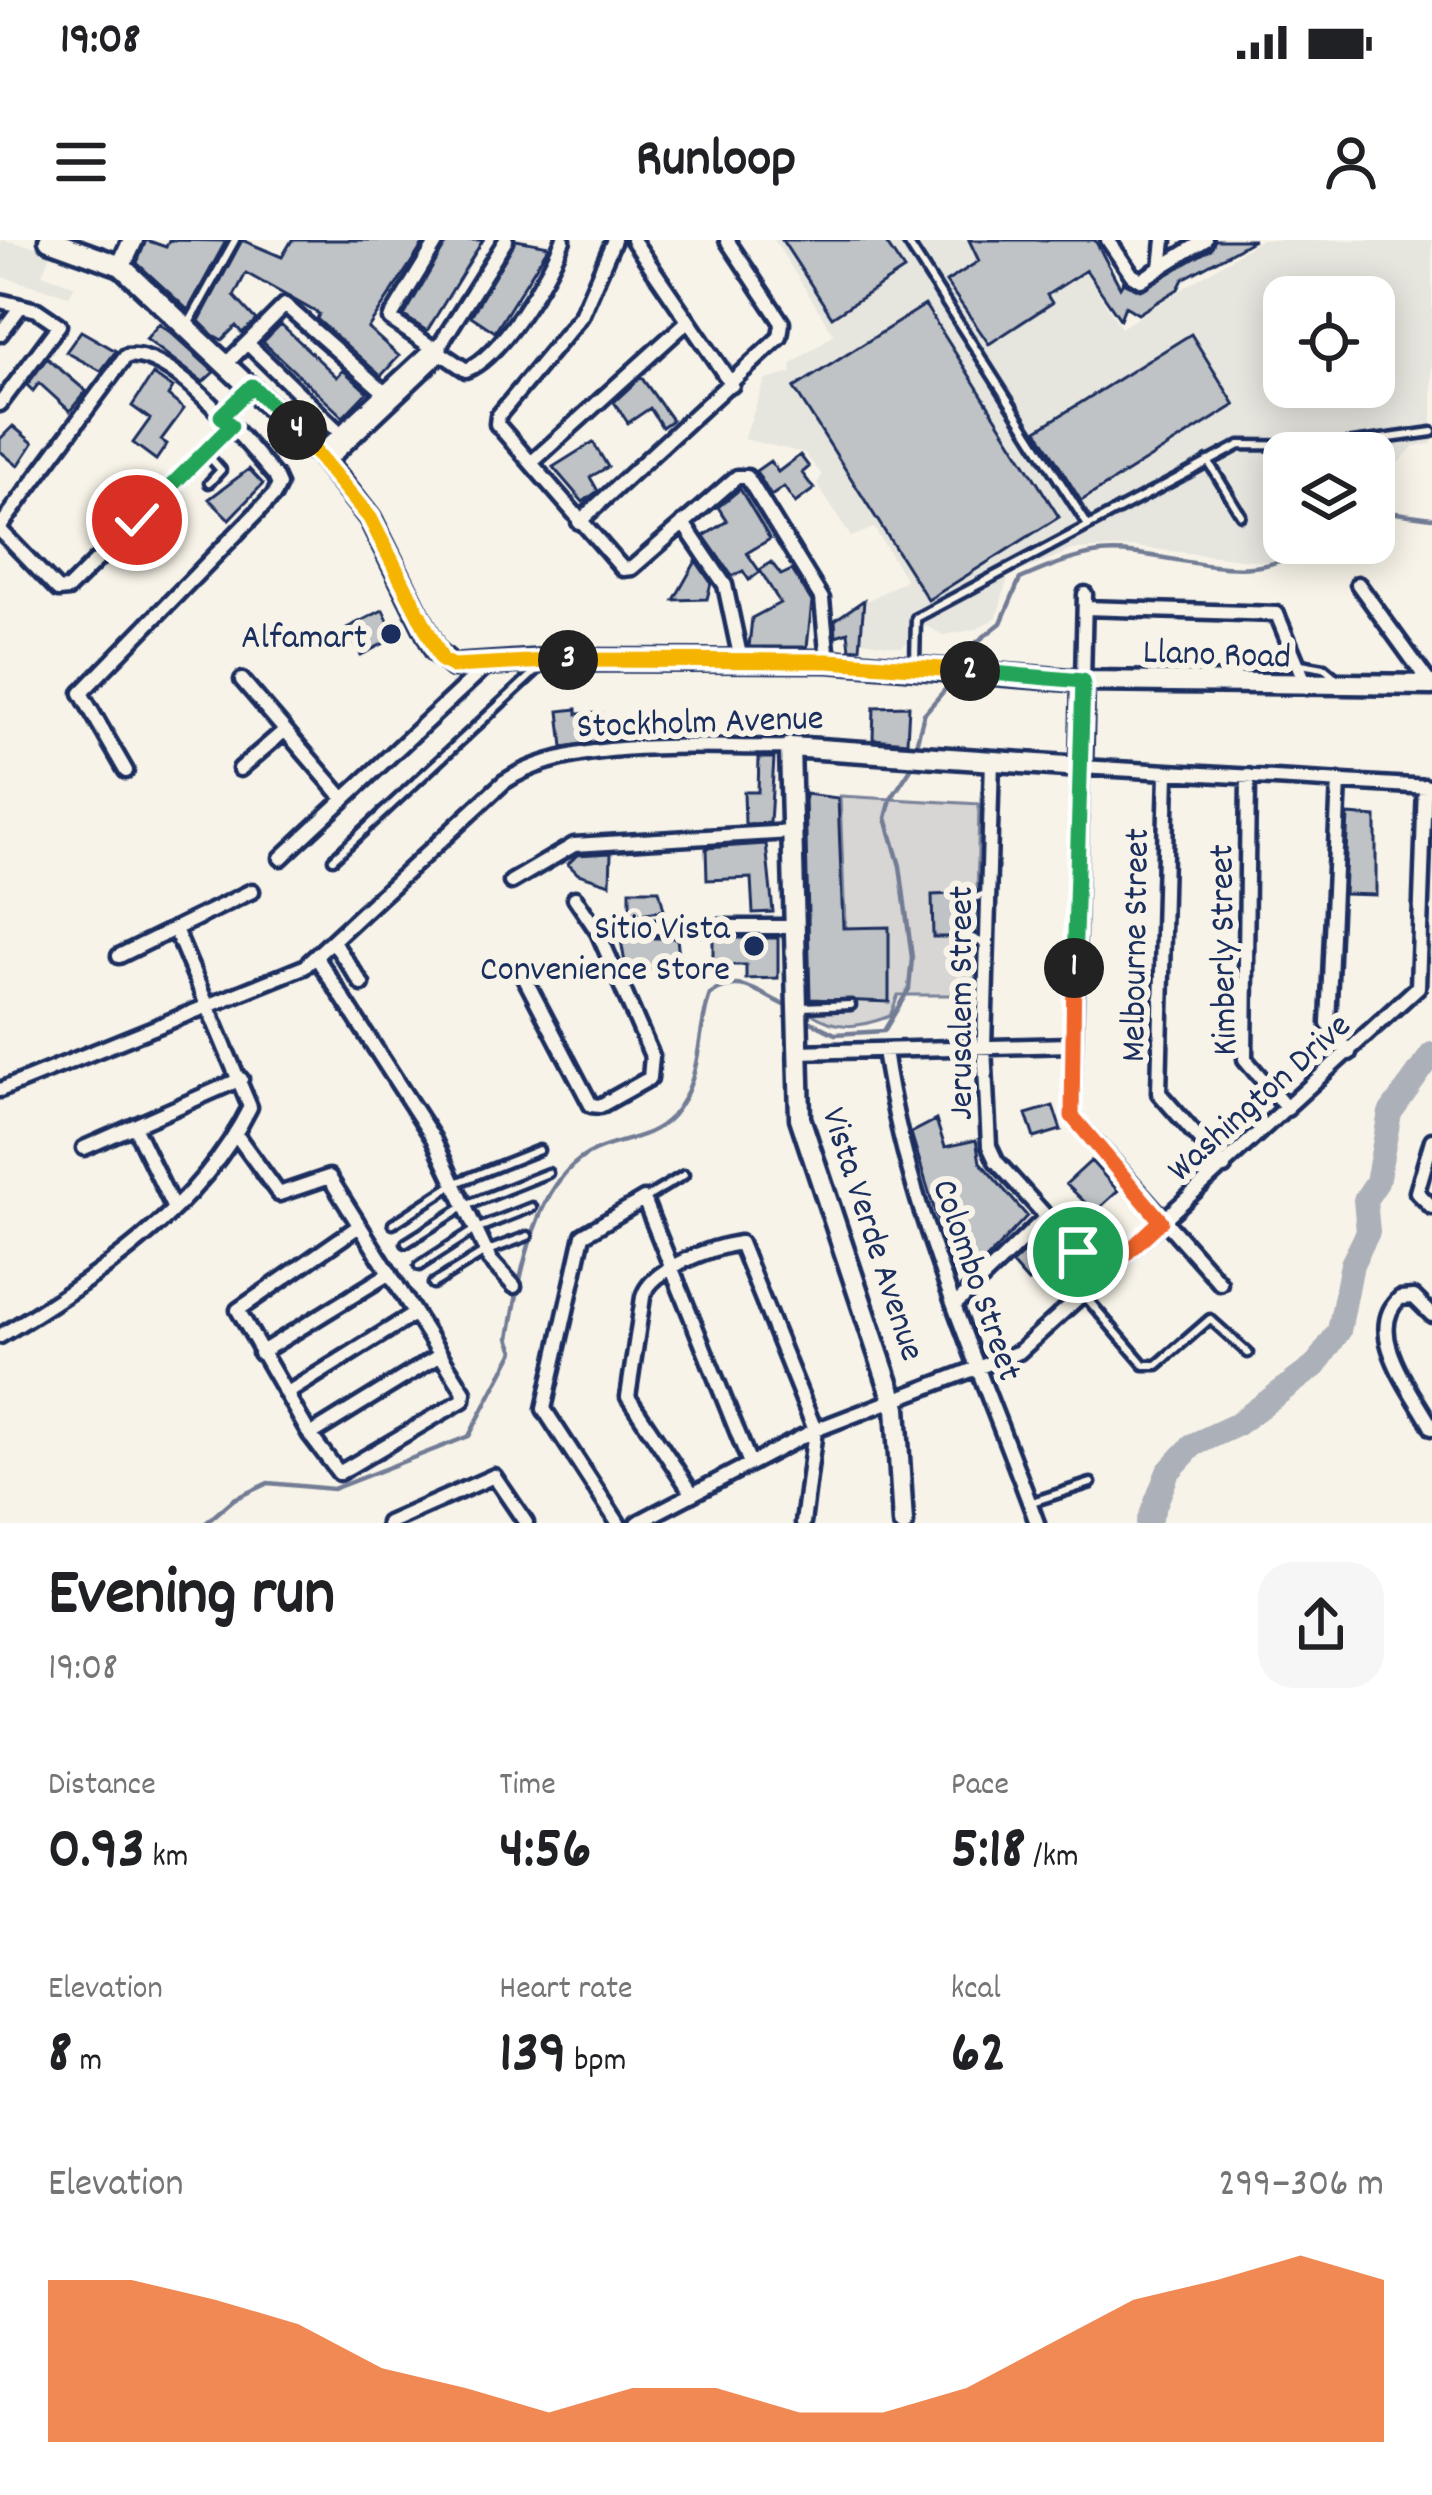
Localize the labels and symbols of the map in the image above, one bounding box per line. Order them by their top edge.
pin: 4 [267,400,327,460]
pin [86,469,188,571]
place label: Alfamart [241,614,367,666]
marker: Alfamart [378,621,404,647]
street label: Llano Road [1142,628,1292,686]
pin: 3 [538,630,598,690]
pin: 2 [940,641,1000,701]
street label: Stockholm Avenue [576,695,825,755]
street label: Melbourne Street [1110,828,1166,1063]
street label: Kimberly Street [1198,844,1254,1056]
street label: Jerusalem Street [938,886,990,1120]
place label: Sitio Vista Convenience Store [480,905,731,998]
marker: Sitio Vista Convenience Store [741,933,767,959]
pin: 1 [1044,938,1104,998]
street label: Washington Drive [1158,1003,1365,1196]
street label: Vista Verde Avenue [805,1102,936,1368]
street label: Colombo Street [915,1173,1033,1389]
pin [1027,1201,1129,1303]

